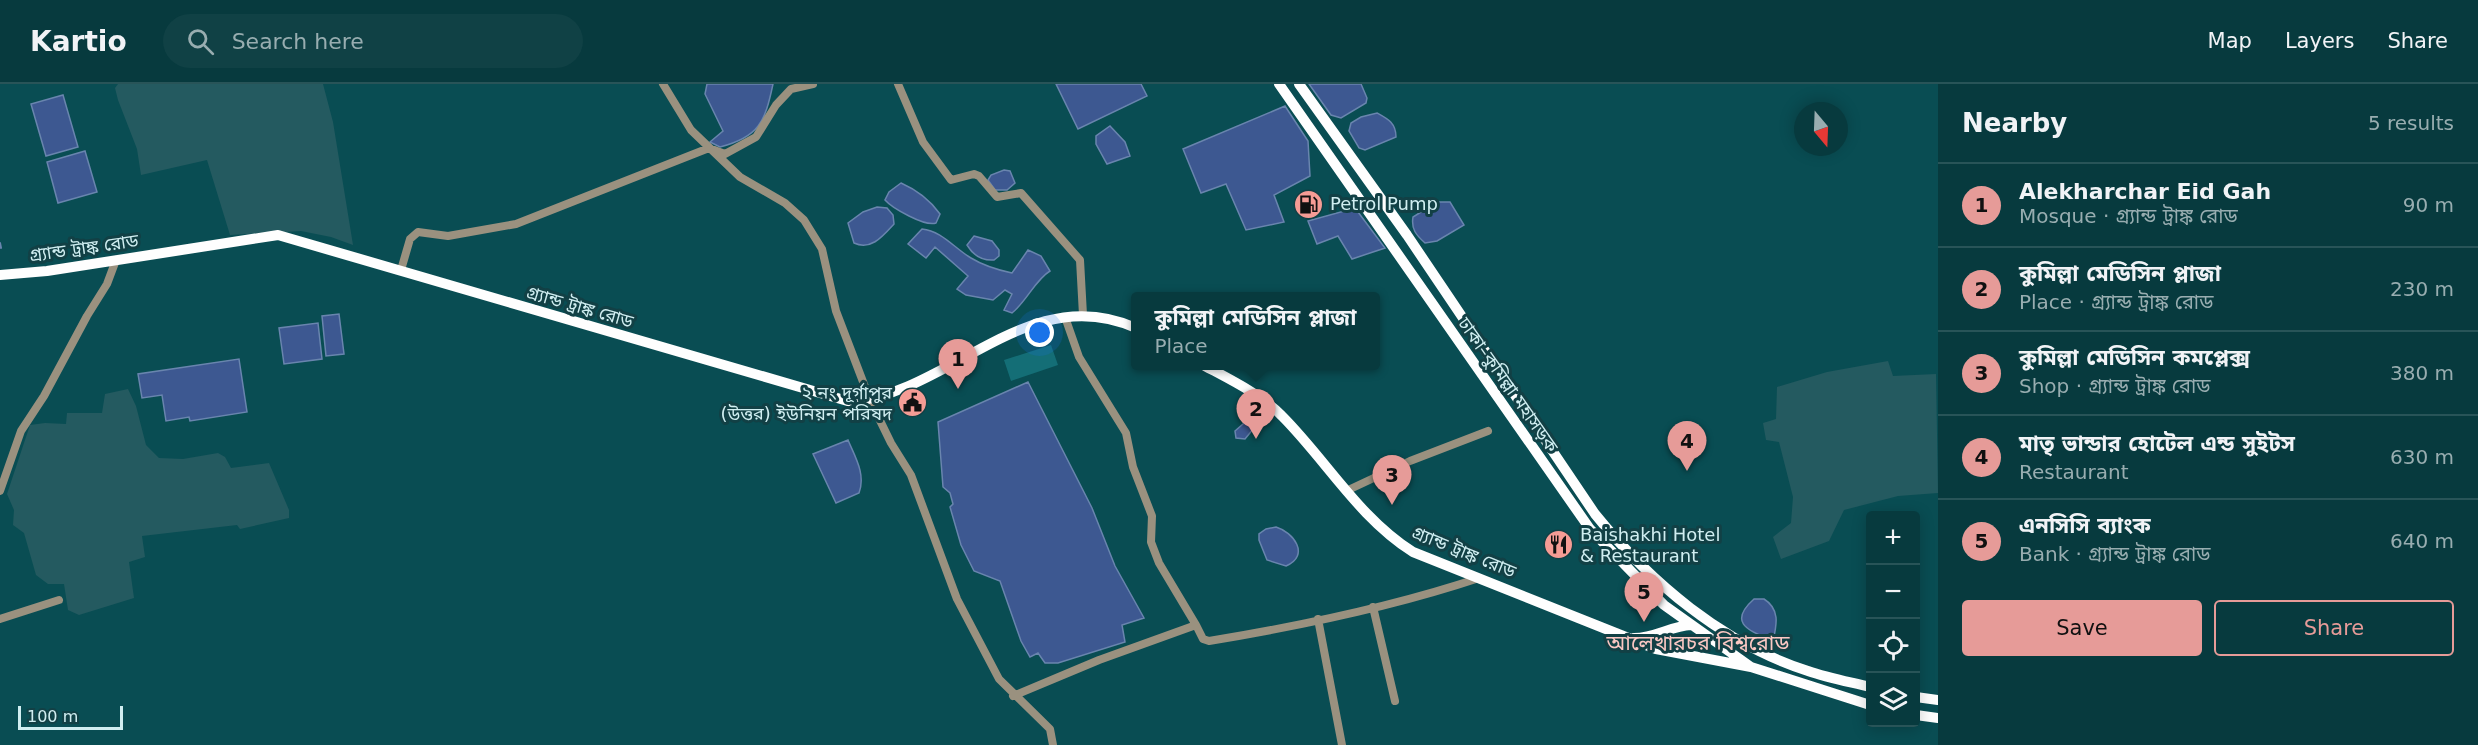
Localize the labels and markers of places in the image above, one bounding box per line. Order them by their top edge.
fuel station icon: Petrol Pump [1293,188,1325,220]
place label: Petrol Pump [1330,193,1438,214]
pin: 1 [938,340,978,389]
place label: ২ নং দূর্গাপুর (উত্তর) ইউনিয়ন পরিষদ [720,382,893,424]
public building icon: ২ নং দূর্গাপুর (উত্তর) ইউনিয়ন পরিষদ [897,387,929,419]
pin: 2 [1236,390,1276,439]
pin: 4 [1668,422,1706,471]
pin: 3 [1372,456,1412,505]
place label: Baishakhi Hotel & Restaurant [1580,524,1720,566]
restaurant icon: Baishakhi Hotel & Restaurant [1543,529,1575,561]
pin: 5 [1624,572,1664,622]

